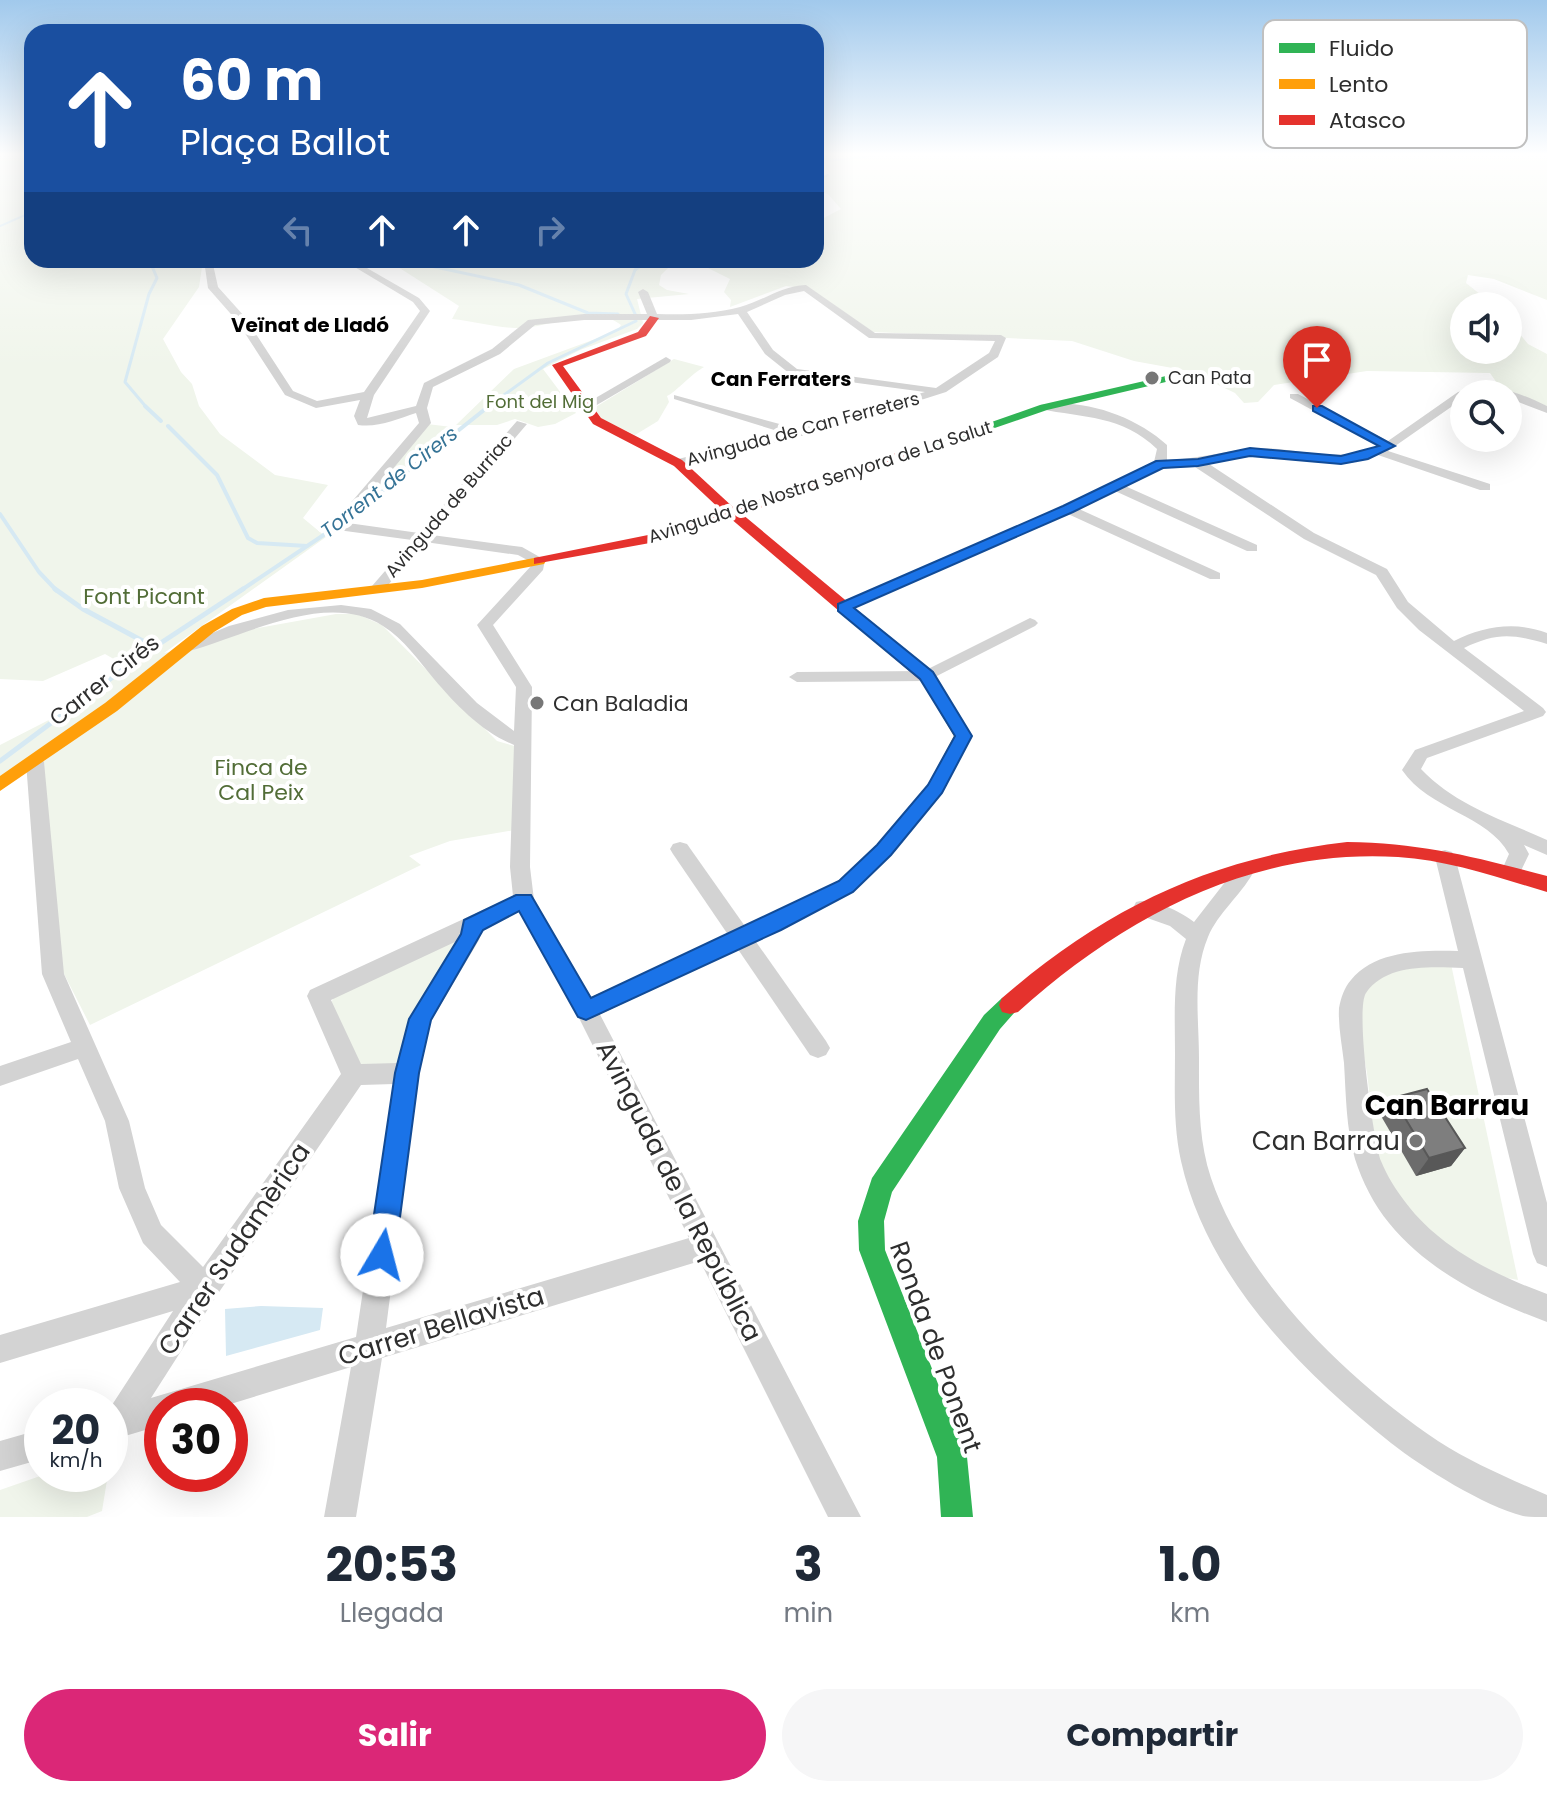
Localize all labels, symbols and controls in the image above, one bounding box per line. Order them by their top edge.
legend [1263,20,1527,148]
text: Fluido [1329,33,1394,64]
text: 60 m [180,41,323,120]
icon: ahead [48,56,152,160]
text: Lento [1329,69,1388,100]
text: Atasco [1329,105,1406,136]
text: Plaça Ballot [180,117,390,168]
icon: left [276,208,320,252]
icon: ahead [360,208,404,252]
icon: ahead [444,208,488,252]
icon: right [528,208,572,252]
map controls [1450,292,1522,452]
button: sound [1450,292,1522,364]
district label: Veïnat de Lladó [231,311,389,339]
pin [1283,326,1351,408]
icon: arrive [1295,338,1339,382]
district label: Can Ferraters [711,365,851,393]
place label: Can Pata [1168,365,1252,390]
marker: Can Pata [1143,369,1161,387]
button: search [1450,380,1522,452]
street label: Avinguda de Can Ferreters [684,385,922,472]
park label: Font del Mig [486,389,594,414]
street label: Avinguda de Nostra Senyora de La Salut [645,414,995,549]
water label: Torrent de Cirers [315,420,463,544]
street label: Avinguda de Burriac [379,428,518,583]
park label: Font Picant [83,581,205,612]
street label: Carrer Cirés [43,628,166,733]
place label: Can Baladia [553,688,689,719]
marker: Can Baladia [528,694,546,712]
park label: Finca de Cal Peix [214,752,308,808]
street label: Avinguda de la República [587,1035,771,1347]
district label: Can Barrau [1365,1086,1529,1125]
place label: Can Barrau [1252,1123,1400,1159]
marker: Can Barrau [1407,1132,1425,1150]
street label: Carrer Sudamèrica [149,1136,319,1362]
position arrow [340,1213,424,1297]
street label: Ronda de Ponent [881,1236,991,1458]
street label: Carrer Bellavista [333,1278,549,1374]
speed limit sign: 30 [144,1388,248,1492]
text: 20 [52,1402,100,1458]
text: km/h [49,1446,103,1474]
text: 20:53 [325,1531,458,1598]
text: 3 [794,1531,823,1598]
text: 1.0 [1159,1531,1222,1598]
text: Llegada [340,1595,444,1631]
text: min [783,1595,833,1631]
text: km [1170,1595,1210,1631]
button: Salir [24,1689,766,1781]
button: Compartir [782,1689,1523,1781]

